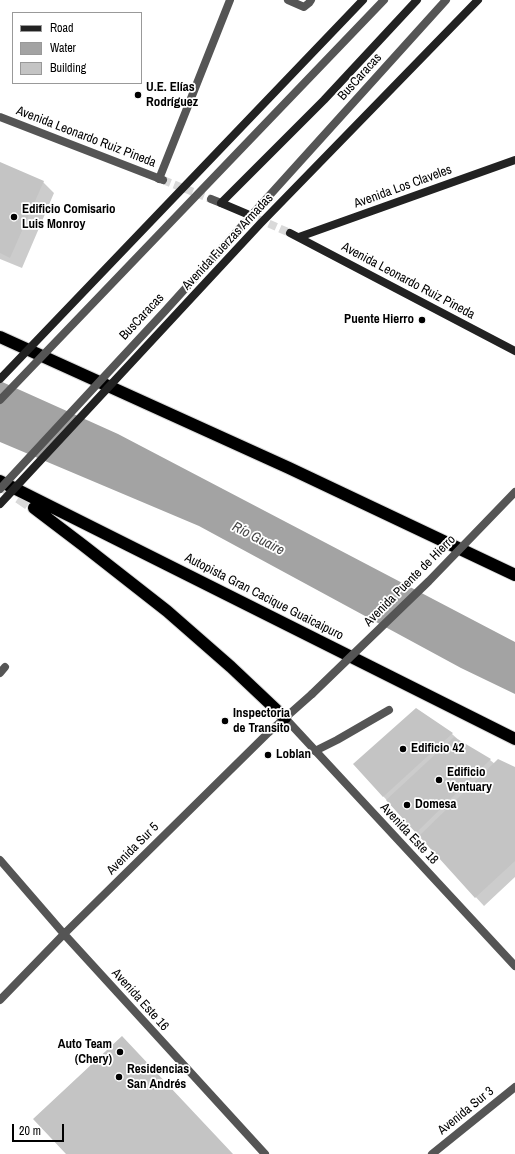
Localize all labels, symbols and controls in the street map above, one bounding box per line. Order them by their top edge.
legend [12,12,142,84]
text: Road [50,20,74,36]
text: Water [50,40,76,56]
street label: BusCaracas [335,50,385,104]
text: Building [50,60,86,76]
place label: U.E. Elías Rodríguez [146,80,198,111]
marker: U.E. Elías Rodríguez [133,90,143,100]
street label: Avenida Leonardo Ruiz Pineda [14,103,158,171]
street label: Avenida Los Claveles [352,162,454,212]
street label: Avenida Fuerzas Armadas [179,191,277,293]
place label: Edificio Comisario Luis Monroy [22,202,116,233]
marker: Edificio Comisario Luis Monroy [9,212,19,222]
street label: Avenida Leonardo Ruiz Pineda [339,239,477,323]
street label: BusCaracas [116,290,168,344]
place label: Puente Hierro [344,312,414,328]
marker: Puente Hierro [417,315,427,325]
water label: Río Guaire [229,519,287,559]
street label: Avenida Puente de Hierro [361,532,459,630]
street label: Autopista Gran Cacique Guaicaipuro [182,550,346,644]
place label: Inspectoria de Transito [233,706,290,737]
marker: Inspectoria de Transito [220,716,230,726]
place label: Edificio 42 [411,741,464,757]
marker: Edificio 42 [398,744,408,754]
place label: Loblan [276,747,311,763]
marker: Loblan [263,750,273,760]
place label: Edificio Ventuary [447,765,492,796]
marker: Edificio Ventuary [434,775,444,785]
place label: Domesa [415,797,456,813]
street label: Avenida Este 18 [377,800,441,868]
marker: Domesa [402,800,412,810]
street label: Avenida Sur 5 [104,820,162,878]
street label: Avenida Este 16 [108,966,172,1034]
place label: Auto Team (Chery) [58,1037,112,1068]
marker: Auto Team (Chery) [115,1047,125,1057]
place label: Residencias San Andrés [127,1062,189,1093]
marker: Residencias San Andrés [114,1072,124,1082]
street label: Avenida Sur 3 [435,1084,497,1138]
scale bar [14,1116,66,1142]
text: 20 m [19,1123,41,1139]

